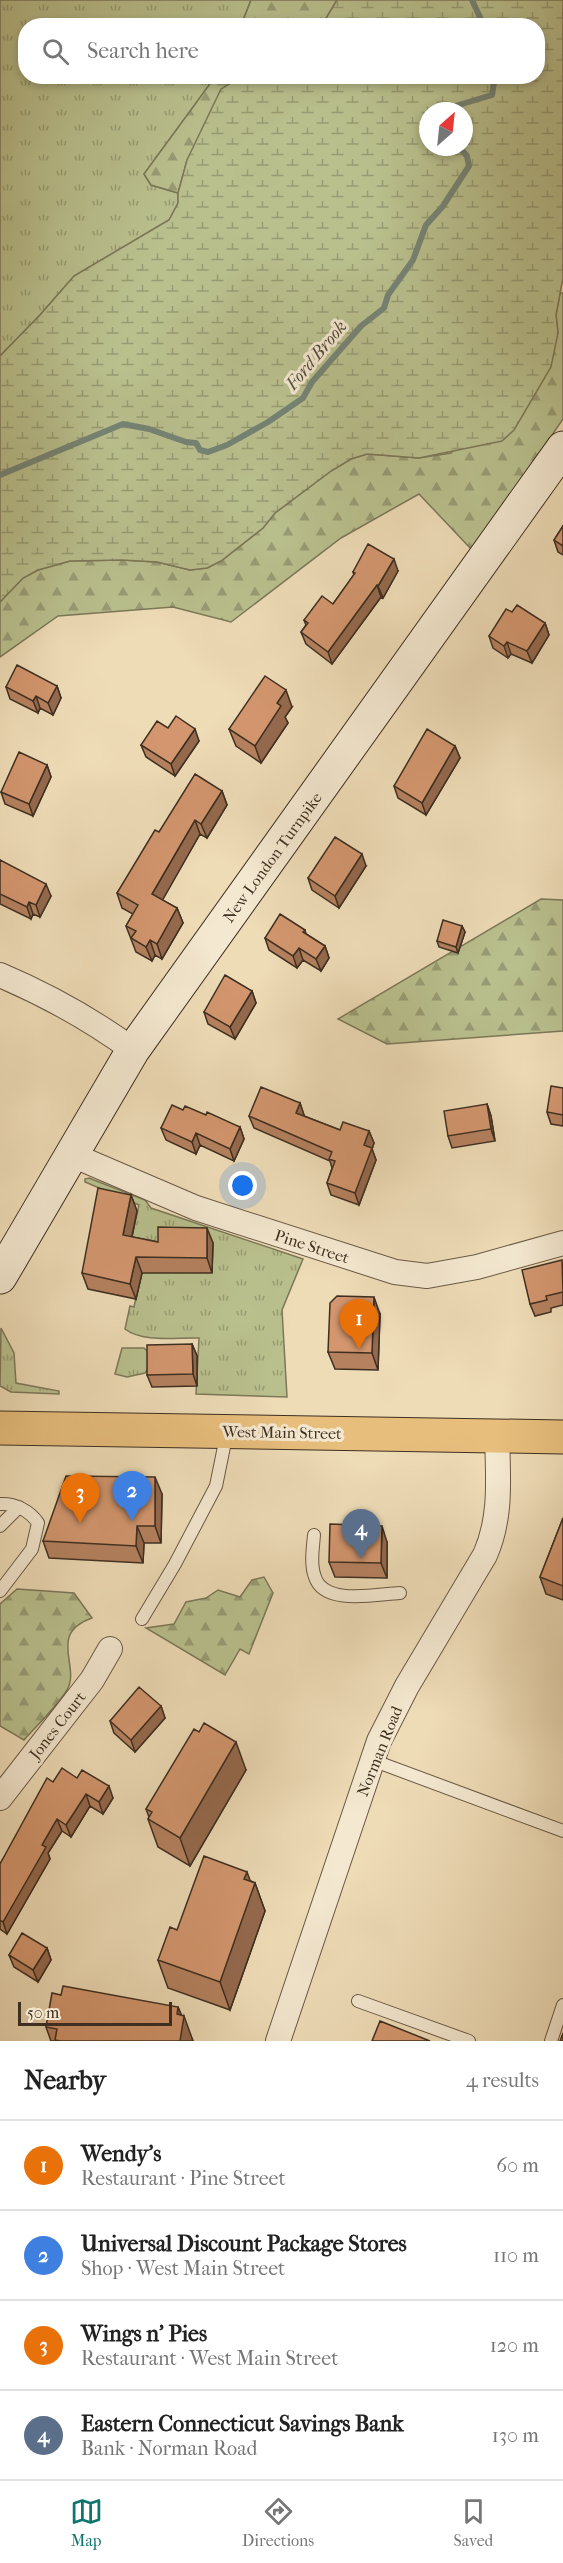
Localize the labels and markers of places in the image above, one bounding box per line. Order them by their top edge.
pin: 1 [340,1300,378,1349]
pin: 2 [112,1472,152,1521]
pin: 3 [60,1474,100,1523]
pin: 4 [342,1510,380,1559]

